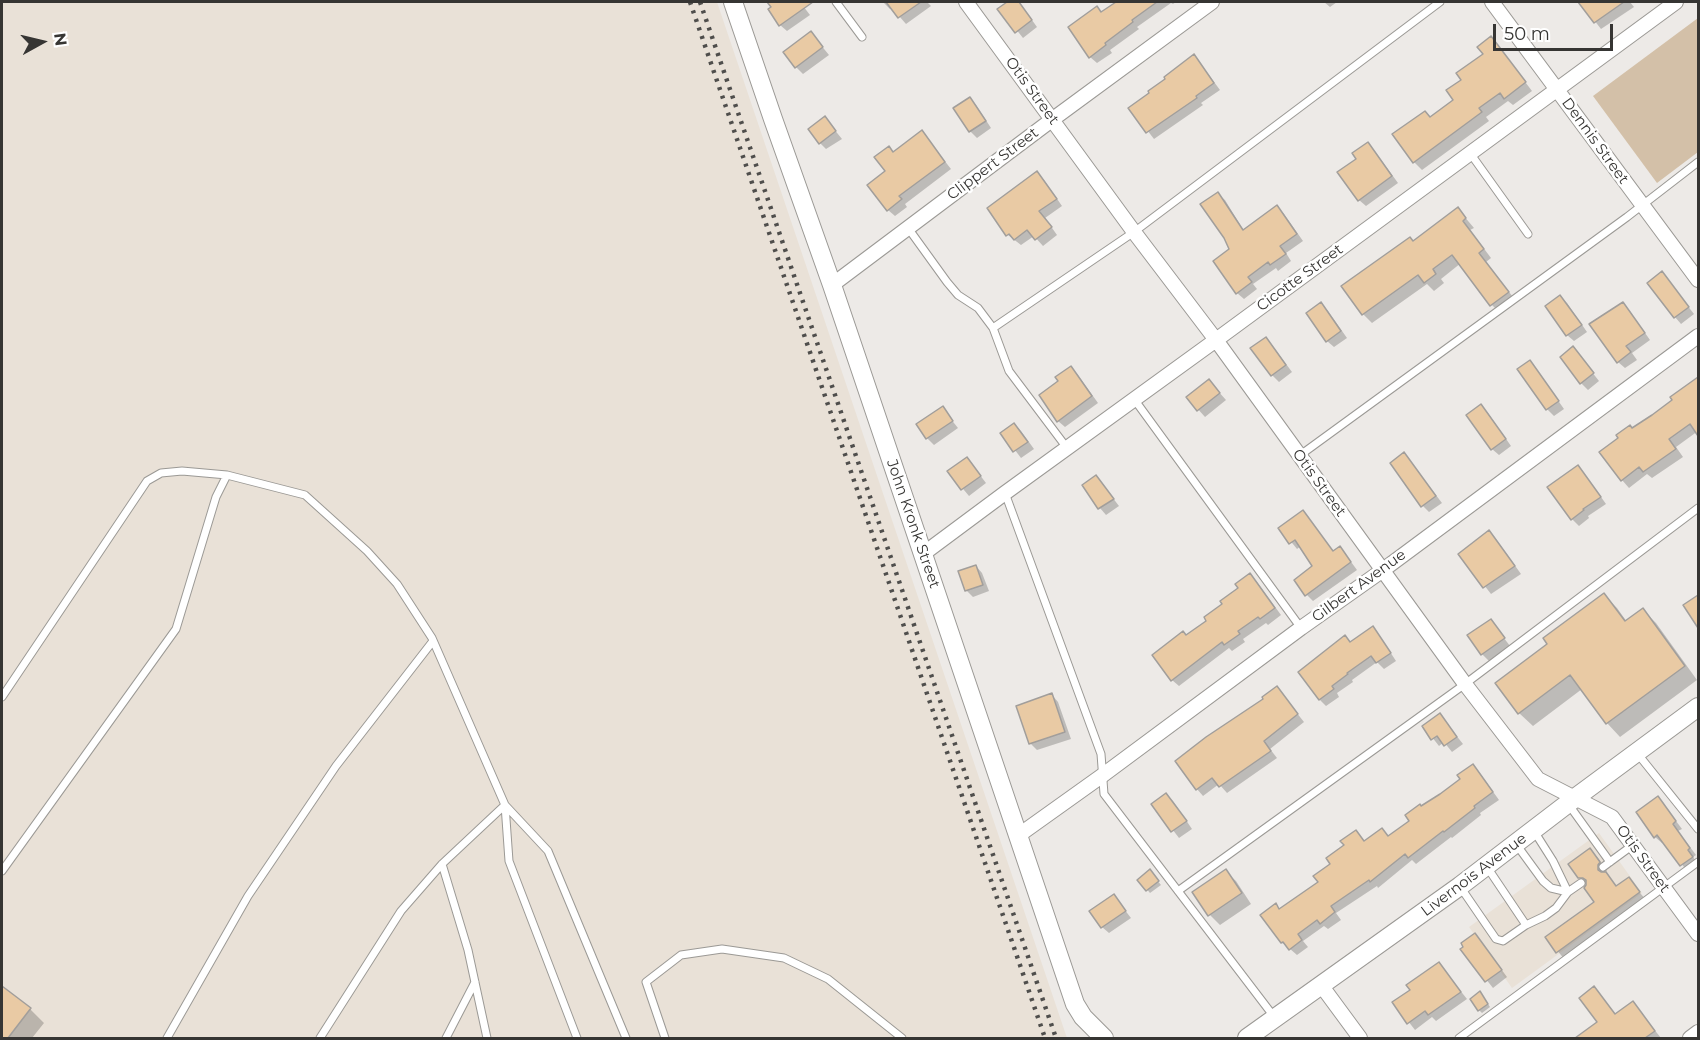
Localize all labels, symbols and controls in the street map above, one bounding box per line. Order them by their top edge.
north arrow [12,12,72,72]
scale bar [1496,12,1616,50]
text: 50 m [1504,23,1550,45]
text: N [50,32,71,47]
street label: Otis Street [1001,54,1063,128]
street label: Dennis Street [1558,94,1632,188]
street label: Clippert Street [944,124,1042,204]
street label: Cicotte Street [1253,241,1347,315]
street label: Otis Street [1288,446,1350,520]
street label: John Kronk Street [882,457,944,591]
street label: Gilbert Avenue [1309,546,1409,626]
street label: Otis Street [1612,822,1674,896]
street label: Livernois Avenue [1418,830,1530,920]

